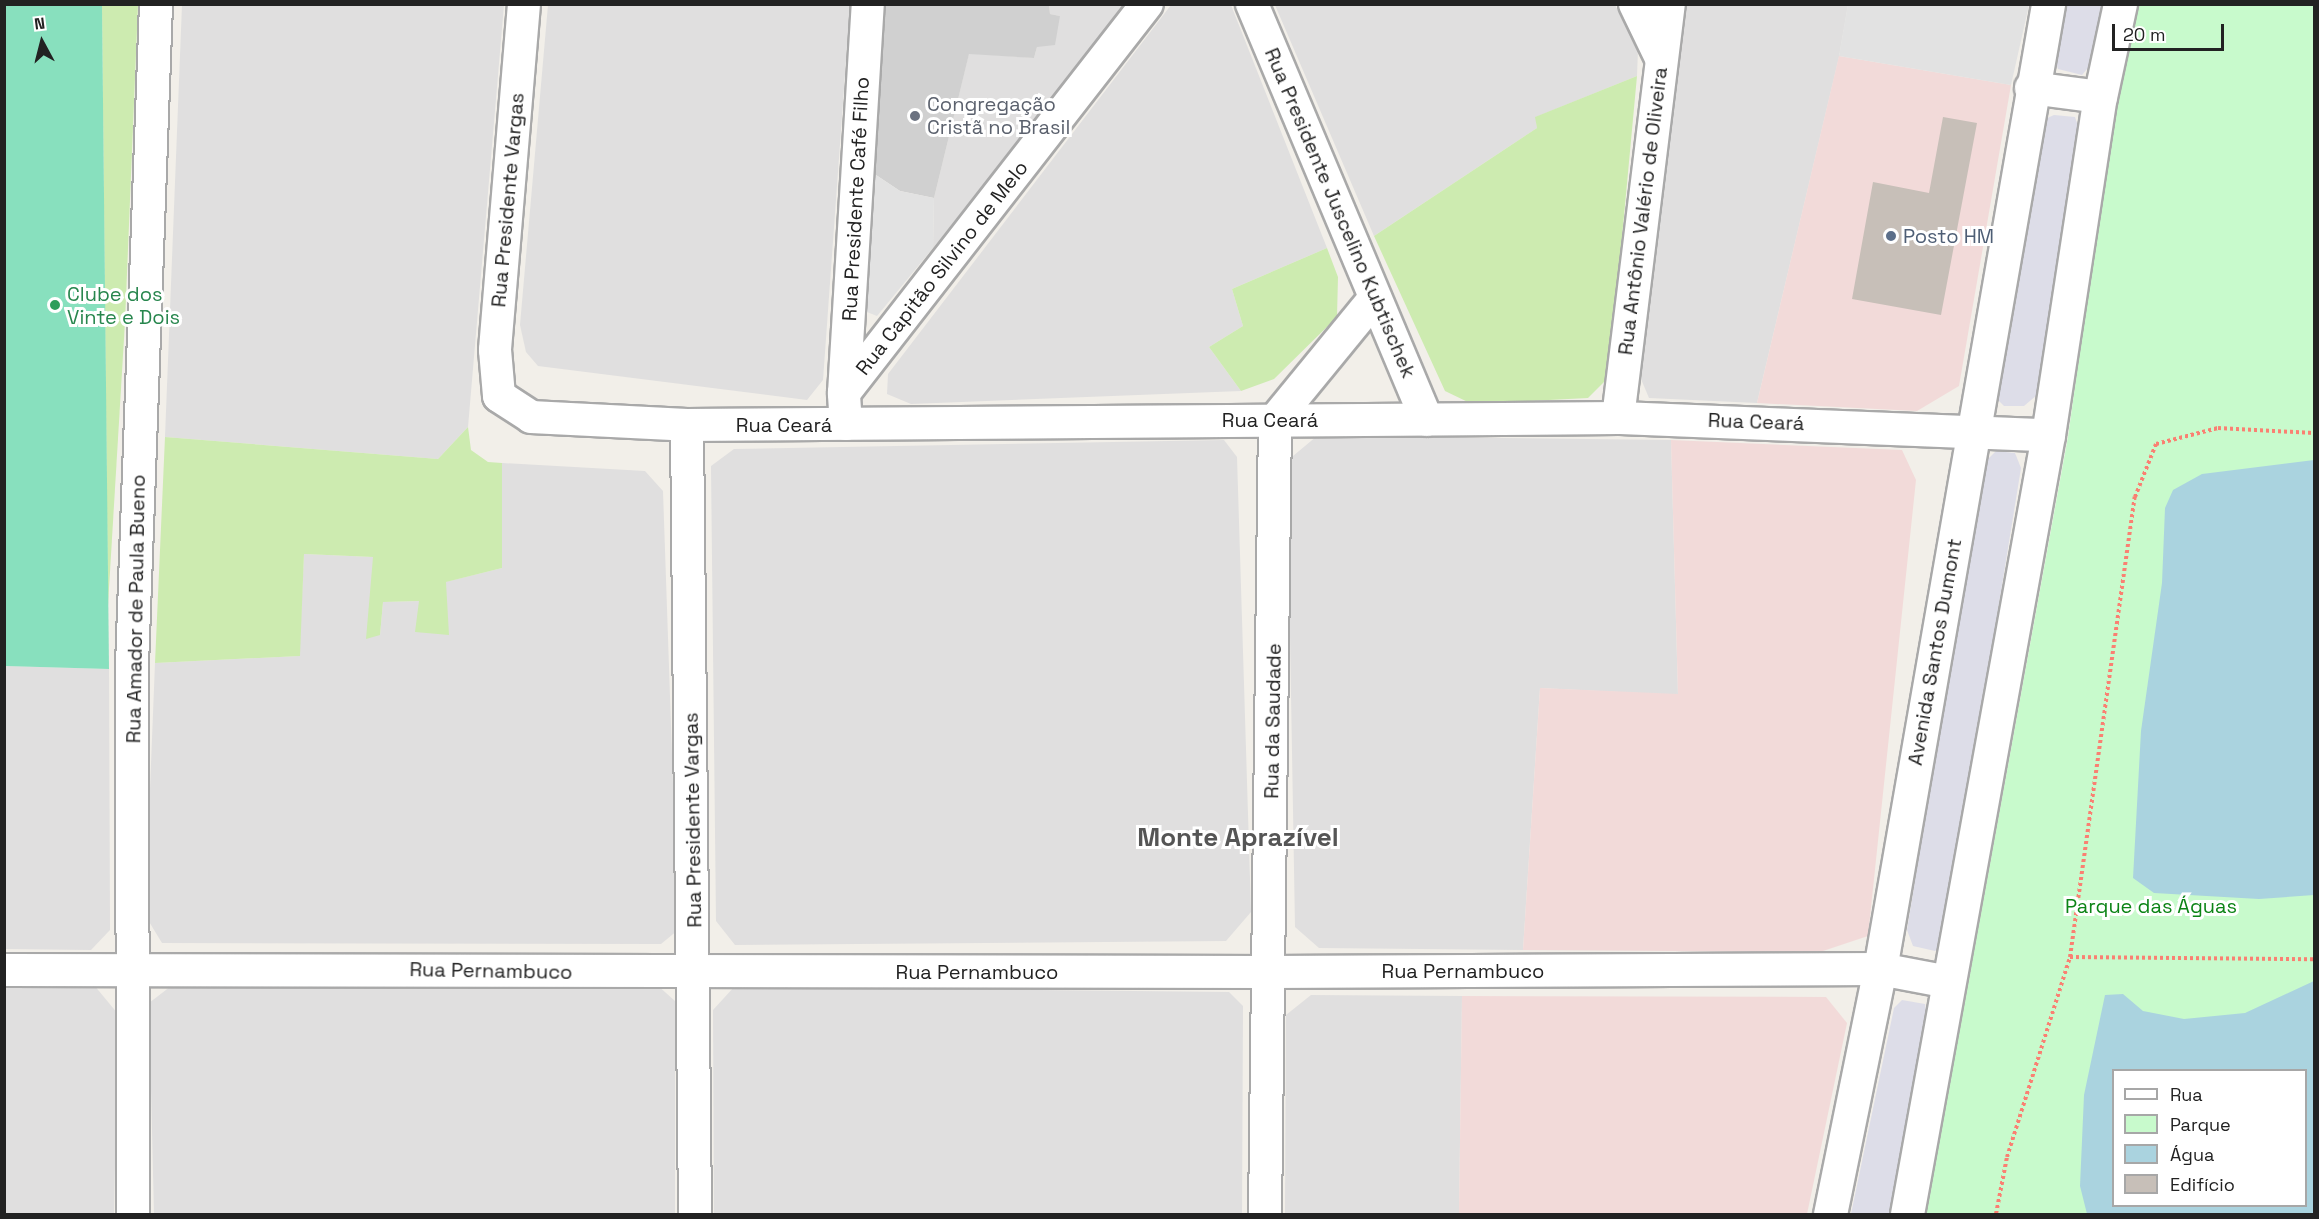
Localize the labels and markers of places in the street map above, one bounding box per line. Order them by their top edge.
place label: Congregação Cristã no Brasil [927,92,1070,139]
marker: Congregação Cristã no Brasil [908,109,922,123]
place label: Posto HM [1903,224,1994,248]
marker: Posto HM [1884,229,1898,243]
place label: Clube dos Vinte e Dois [67,282,180,329]
marker: Clube dos Vinte e Dois [48,298,62,312]

